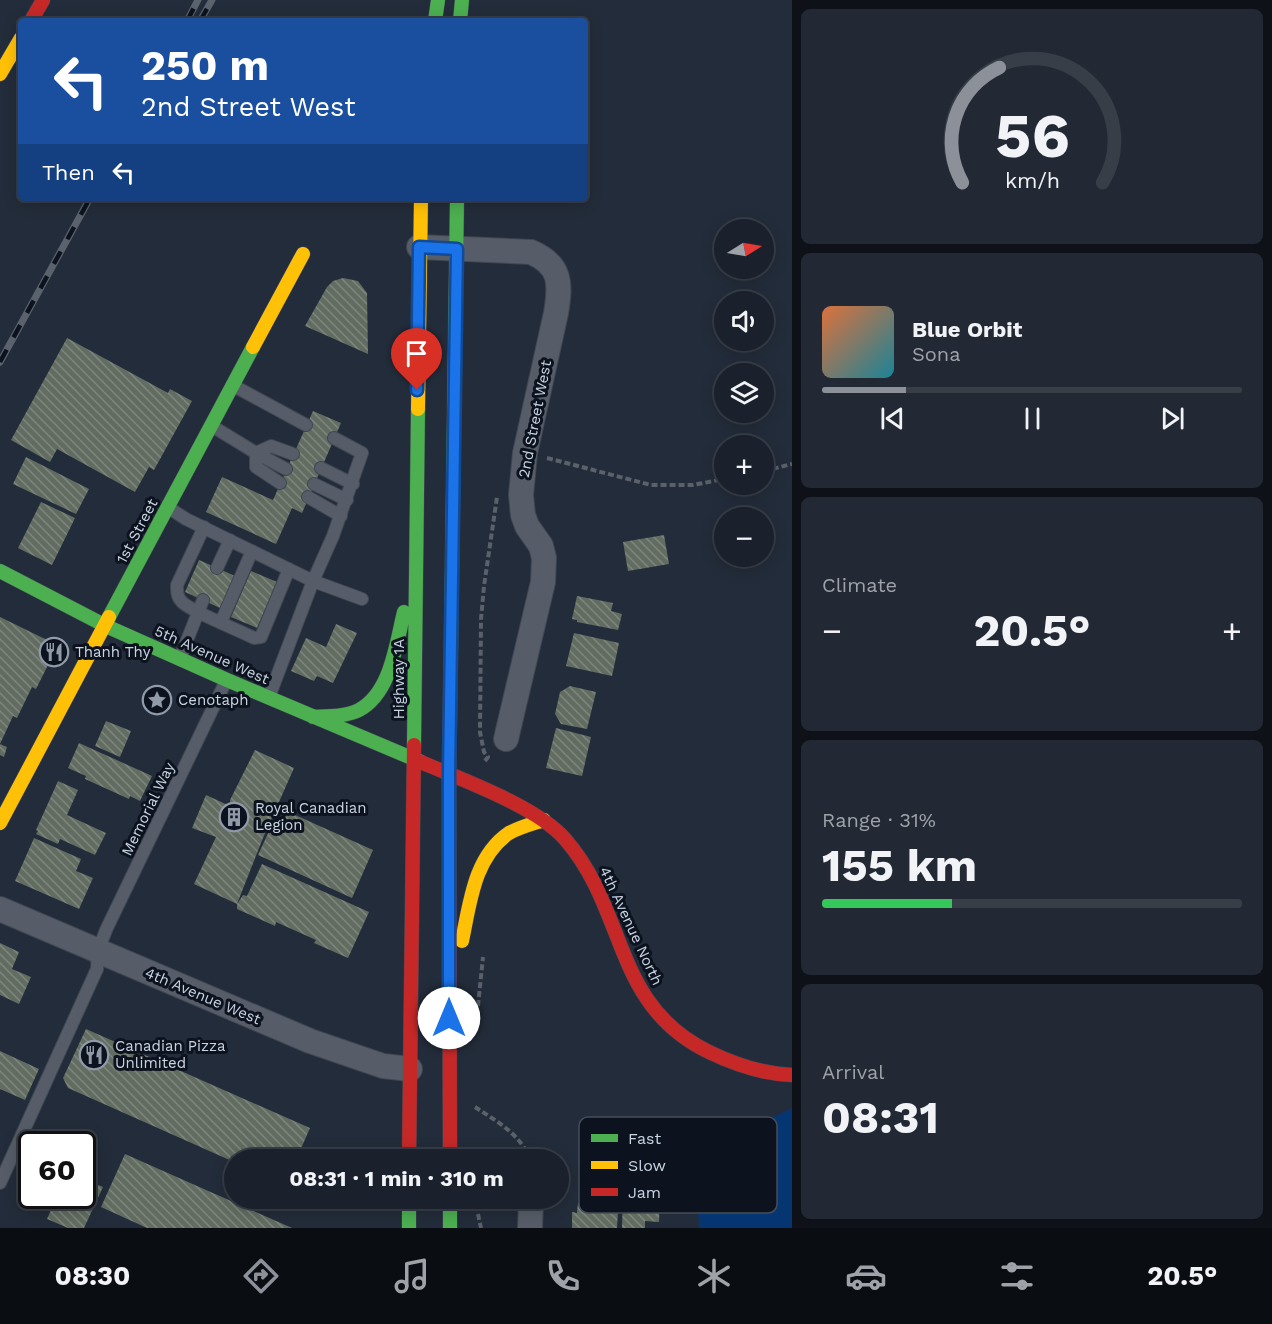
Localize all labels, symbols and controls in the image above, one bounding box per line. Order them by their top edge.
text: 250 m [141,41,269,90]
icon: left [42,42,120,120]
text: 2nd Street West [141,91,356,123]
text: 56 [995,100,1069,173]
icon: left [107,156,140,189]
text: Then [42,160,95,185]
text: km/h [1004,169,1060,194]
north arrow [714,219,774,279]
map controls [714,219,774,567]
button: sound [714,291,774,351]
text: Blue Orbit [912,317,1022,342]
pin [391,328,442,390]
icon: arrive [400,337,433,370]
text: Sona [912,342,961,366]
street label: 2nd Street West [515,358,555,479]
button: layers [714,363,774,423]
icon: previous [876,402,909,435]
icon: pause [1016,402,1049,435]
icon: next [1156,402,1189,435]
button: + [714,435,774,495]
street label: 1st Street [113,495,162,566]
button: − [714,507,774,567]
text: Climate [822,573,897,597]
text: 20.5° [974,604,1090,657]
text: − [822,611,842,650]
text: + [1222,611,1242,650]
street label: 5th Avenue West [152,622,273,689]
restaurant icon: Thanh Thy [38,636,70,668]
street label: Highway 1A [390,639,408,719]
place label: Thanh Thy [75,643,151,661]
place icon: Cenotaph [141,684,173,716]
place label: Cenotaph [178,691,249,709]
street label: Memorial Way [118,759,178,859]
place label: Royal Canadian Legion [255,799,366,834]
building icon: Royal Canadian Legion [218,801,250,833]
text: Range · 31% [822,808,936,832]
text: 155 km [822,839,977,892]
street label: 4th Avenue North [596,864,666,988]
street label: 4th Avenue West [142,964,264,1029]
position arrow [417,986,481,1050]
place label: Canadian Pizza Unlimited [115,1037,226,1072]
restaurant icon: Canadian Pizza Unlimited [78,1039,110,1071]
text: Arrival [822,1060,884,1084]
text: 08:31 [822,1091,939,1144]
legend [579,1117,777,1213]
text: Fast [628,1129,661,1148]
speed limit sign: 60 [18,1131,96,1209]
text: Slow [628,1156,666,1175]
text: 08:31 · 1 min · 310 m [289,1166,504,1191]
text: Jam [628,1183,661,1202]
icon: directions [240,1255,282,1297]
icon: music [391,1255,433,1297]
icon: phone [542,1255,584,1297]
icon: climate [693,1255,735,1297]
icon: car [845,1255,887,1297]
icon: filters [996,1255,1038,1297]
text: 08:30 [55,1260,130,1292]
text: 20.5° [1147,1260,1217,1292]

